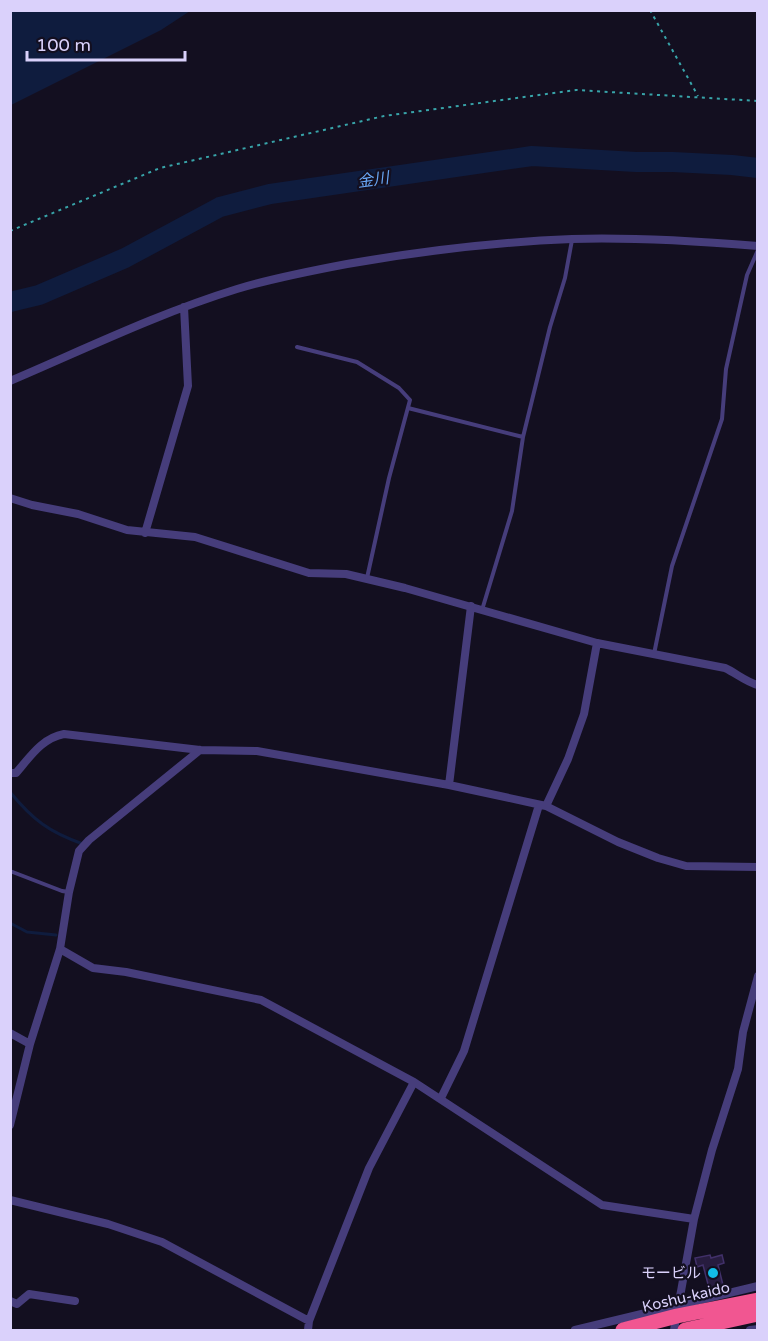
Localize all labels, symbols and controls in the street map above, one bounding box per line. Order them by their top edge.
scale bar [27,24,184,62]
text: 100 m [36,34,91,56]
water label: 金川 [356,168,392,192]
place label: モービル [641,1264,701,1282]
marker: モービル [706,1266,720,1280]
street label: Koshu-kaido [640,1278,732,1316]

